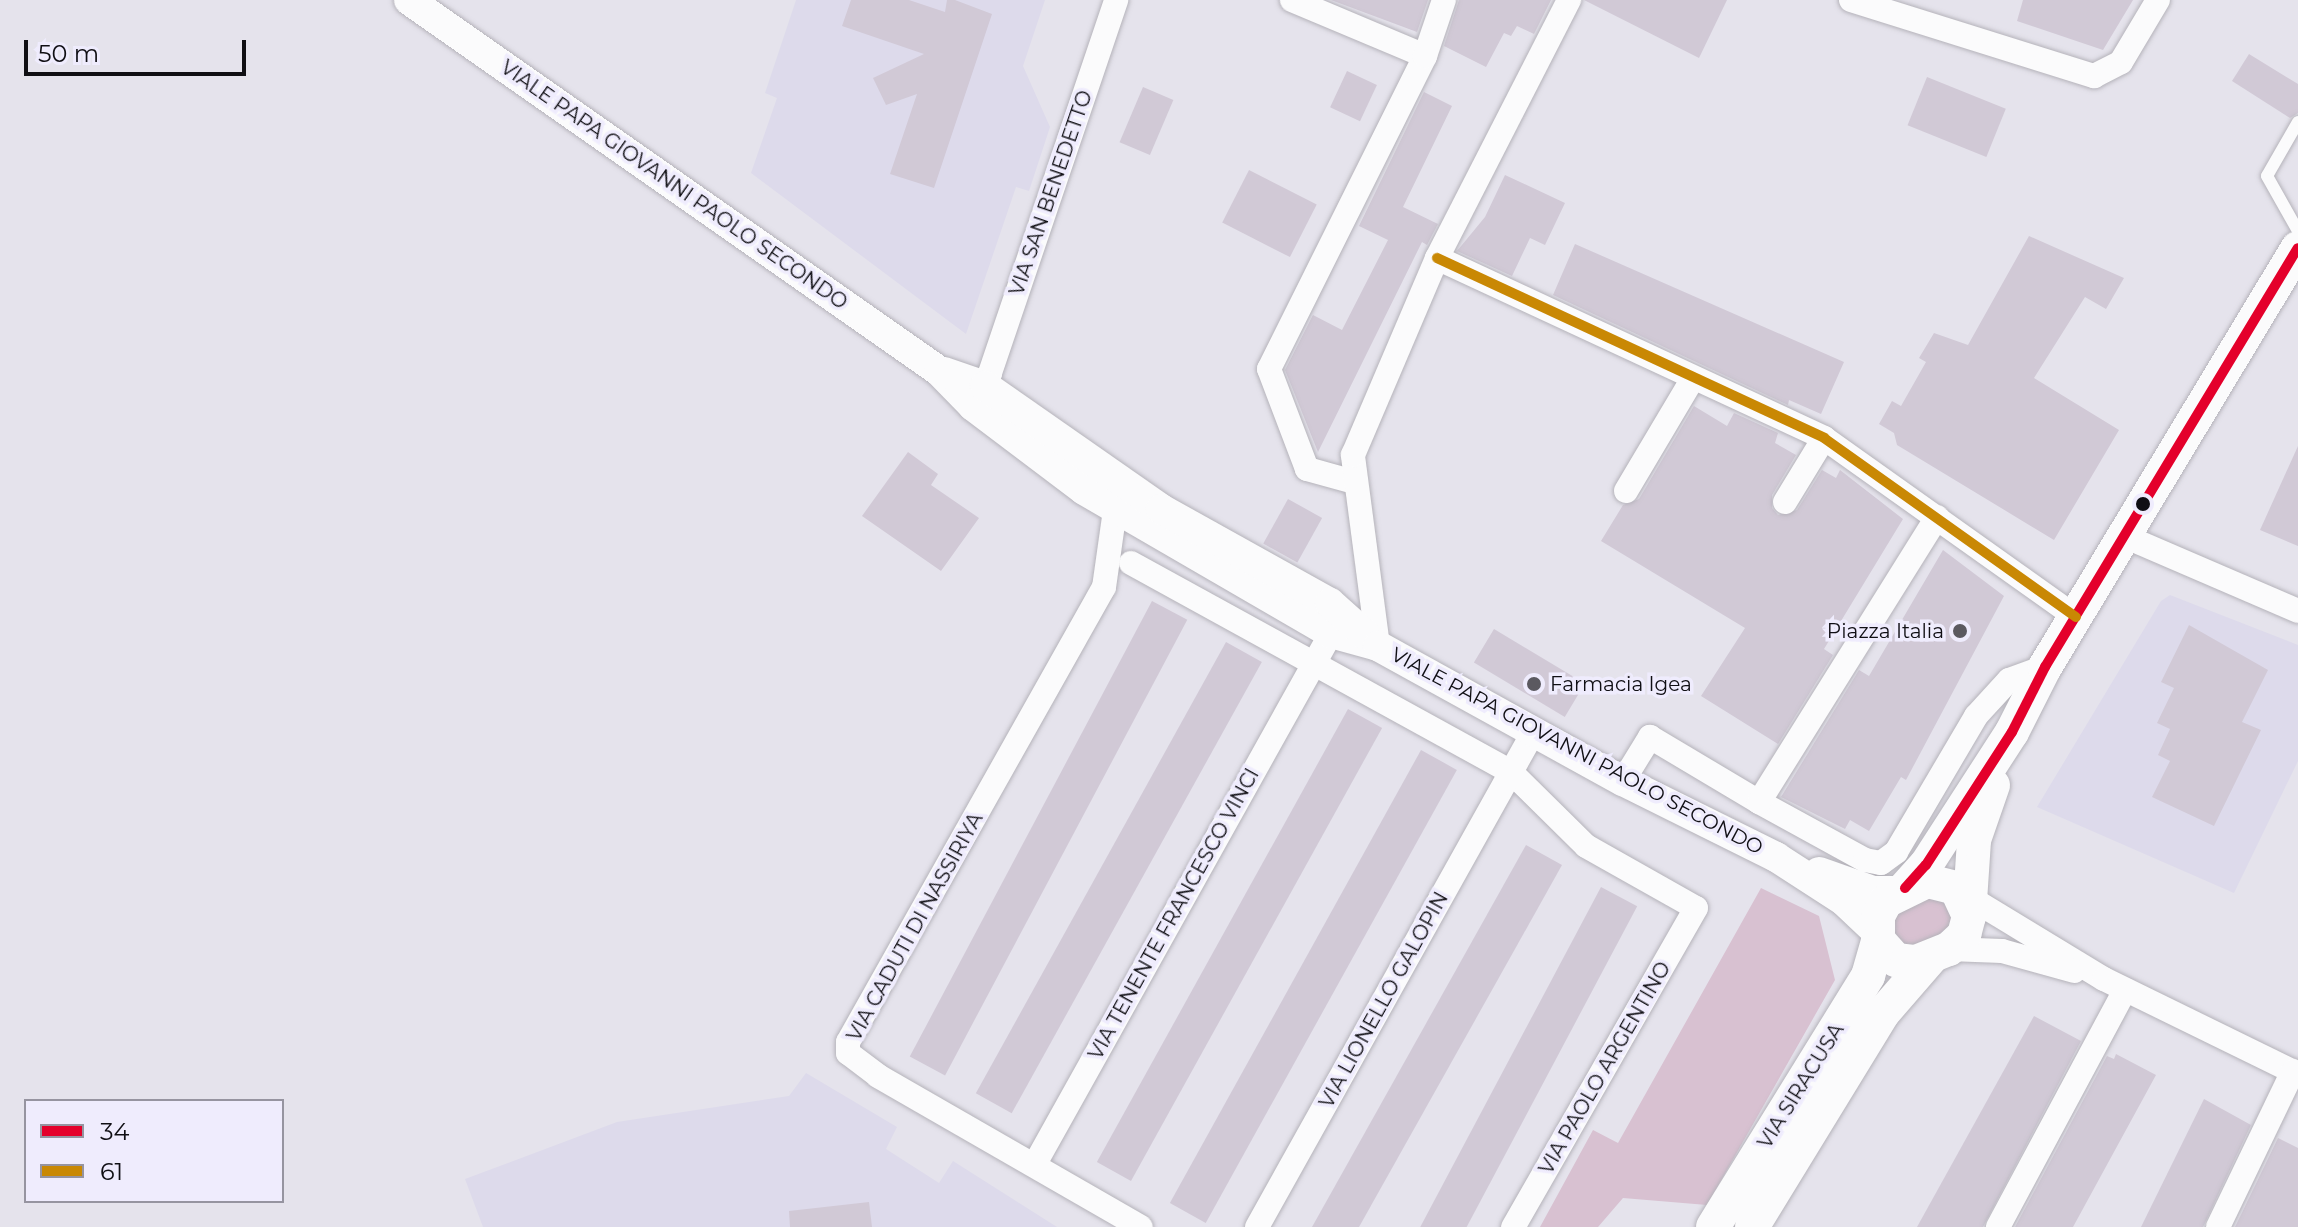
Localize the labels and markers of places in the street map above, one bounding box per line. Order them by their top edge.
unlabelled marker [2135,496,2151,512]
place label: Piazza Italia [1827,619,1944,643]
marker: Piazza Italia [1951,622,1969,640]
place label: Farmacia Igea [1550,672,1692,696]
marker: Farmacia Igea [1525,675,1543,693]

